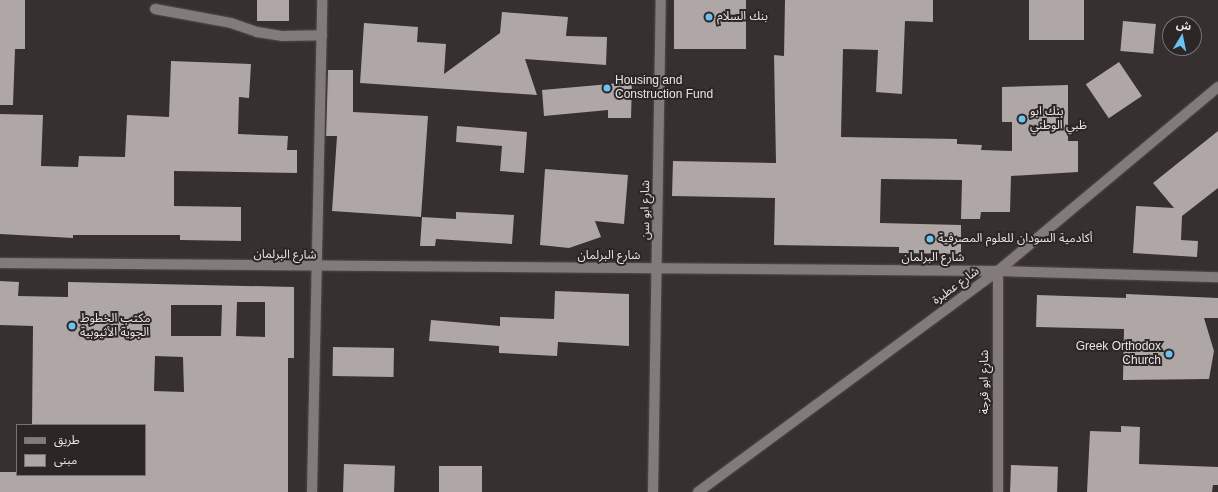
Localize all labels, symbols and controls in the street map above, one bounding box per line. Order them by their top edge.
place label: بنك السلام [717,10,768,24]
marker: بنك السلام [704,12,714,22]
north arrow [1162,16,1202,56]
text: ش [1175,18,1192,32]
place label: Housing and Construction Fund [615,74,713,102]
marker: Housing and Construction Fund [602,83,612,93]
place label: بنك ابو ظبي الوطني [1030,105,1087,133]
marker: بنك ابو ظبي الوطني [1017,114,1027,124]
street label: شارع ابو سن [639,180,653,240]
place label: أكادمية السودان للعلوم المصرفية [938,232,1093,246]
marker: أكادمية السودان للعلوم المصرفية [925,234,935,244]
street label: شارع البرلمان [253,247,317,263]
street label: شارع البرلمان [577,249,641,263]
street label: شارع البرلمان [901,251,965,265]
street label: شارع عطبرة [930,264,982,308]
place label: مكتب الخطوط الجوية الأثيوبية [80,312,151,340]
marker: مكتب الخطوط الجوية الأثيوبية [67,321,77,331]
place label: Greek Orthodox Church [1076,340,1161,368]
marker: Greek Orthodox Church [1164,349,1174,359]
street label: شارع ابو قرجة [978,350,992,414]
legend [16,424,146,476]
text: طريق [54,433,80,447]
text: مبنى [54,453,77,467]

